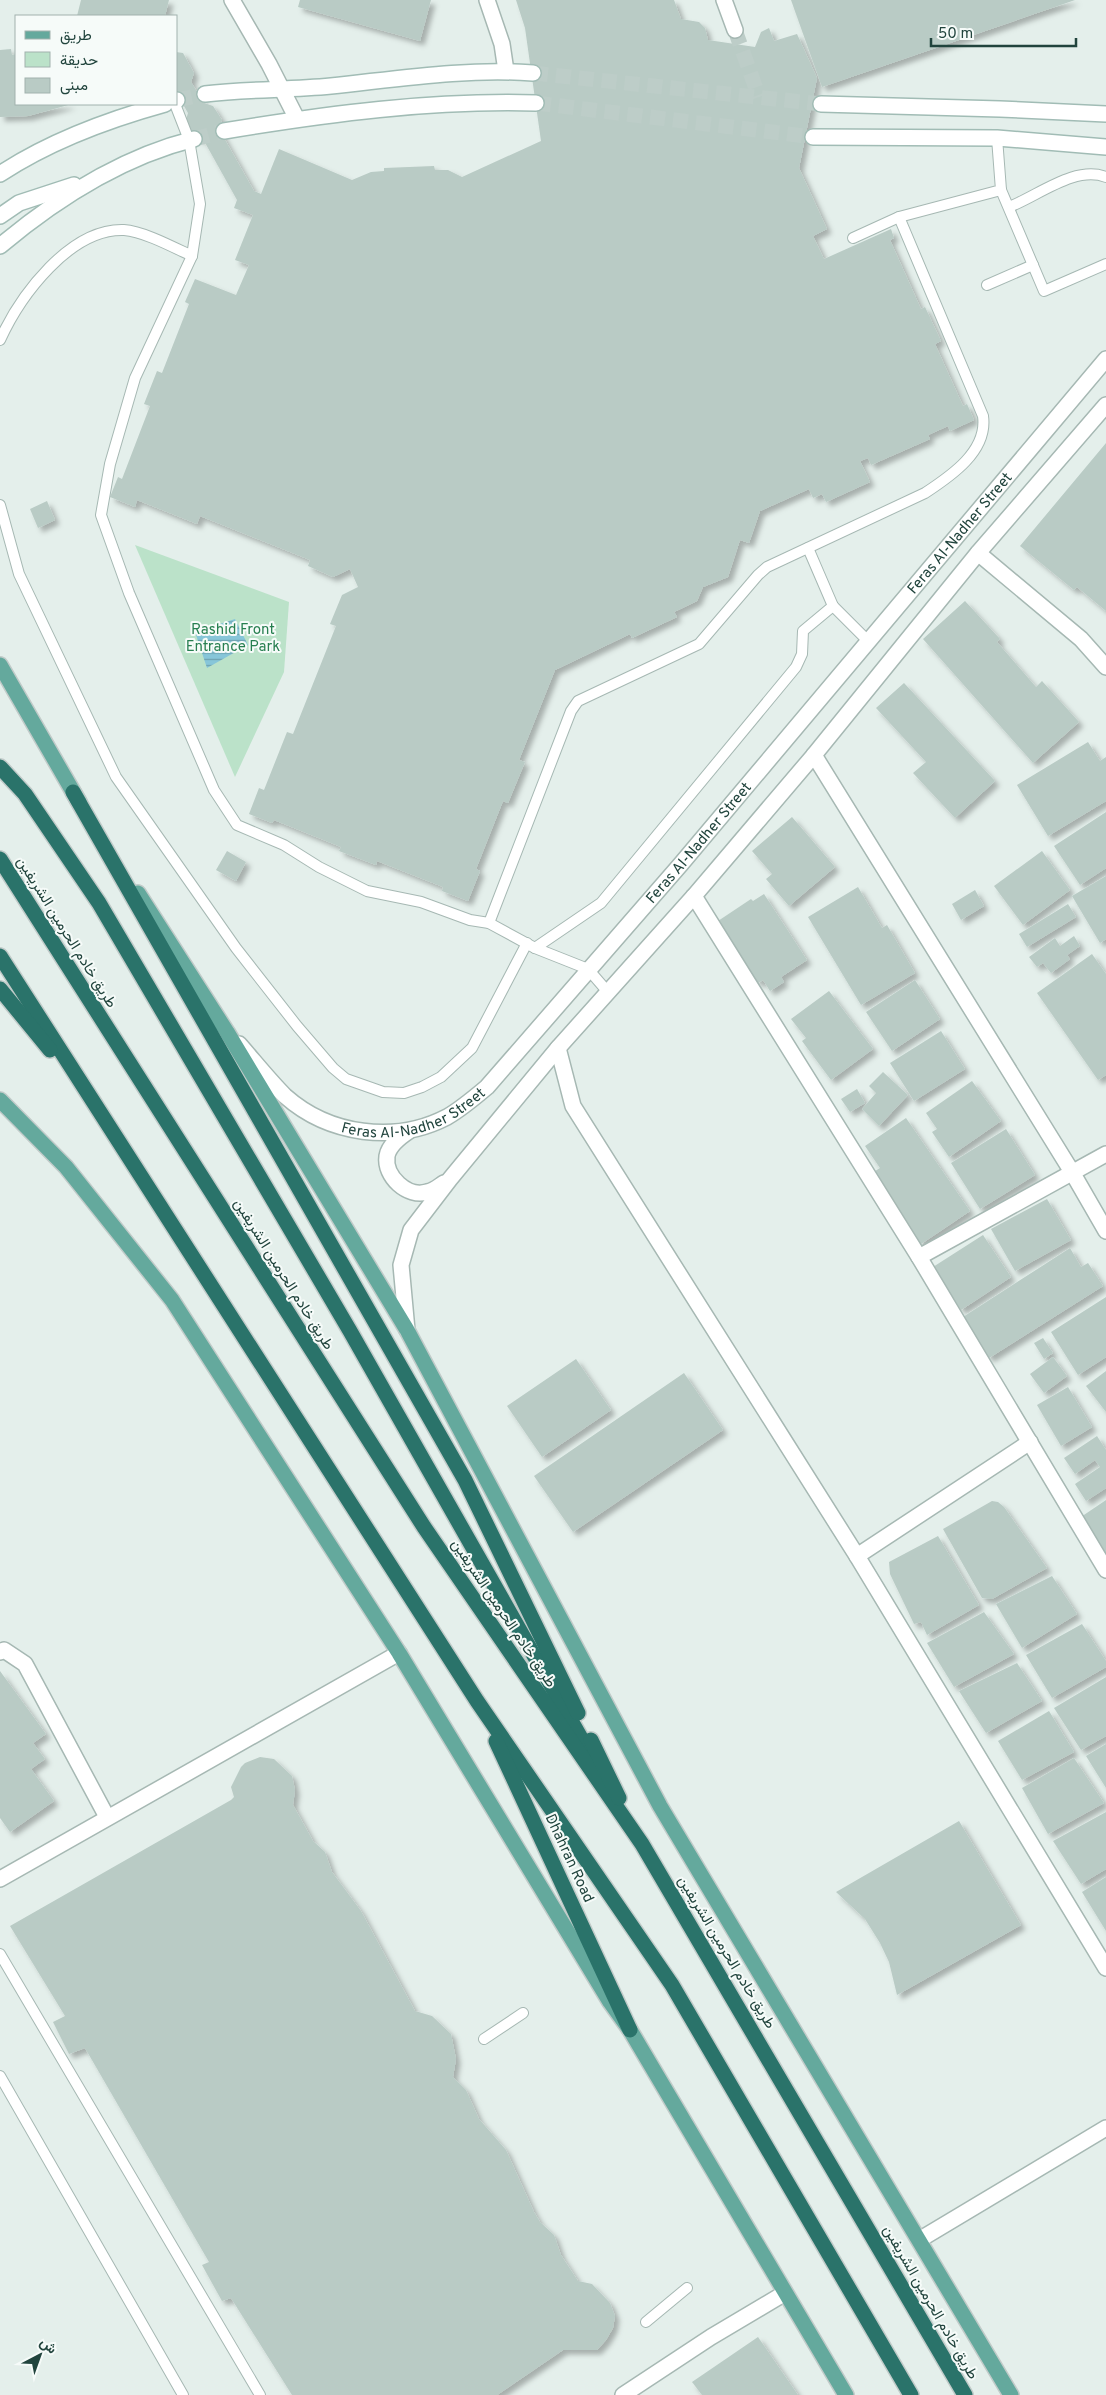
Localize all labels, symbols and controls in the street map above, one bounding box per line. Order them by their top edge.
legend [15,15,178,105]
scale bar [931,15,1076,47]
text: 50 m [938,25,973,44]
text: طريق [60,27,92,46]
text: حديقة [60,52,98,71]
text: مبنى [60,77,88,96]
street label: Feras Al-Nadher Street [904,469,1017,599]
park label: Rashid Front Entrance Park [186,621,280,657]
street label: Feras Al-Nadher Street [643,779,757,908]
street label: طريق خادم الحرمين الشريفين [11,854,120,1012]
street label: Feras Al-Nadher Street [339,1084,490,1144]
street label: طريق خادم الحرمين الشريفين [228,1196,337,1354]
street label: طريق خادم الحرمين الشريفين [446,1536,560,1692]
street label: Dhahran Road [540,1811,597,1906]
street label: طريق خادم الحرمين الشريفين [672,1873,779,2033]
street label: طريق خادم الحرمين الشريفين [878,2222,982,2383]
north arrow [15,2330,65,2380]
text: ش [36,2334,60,2358]

